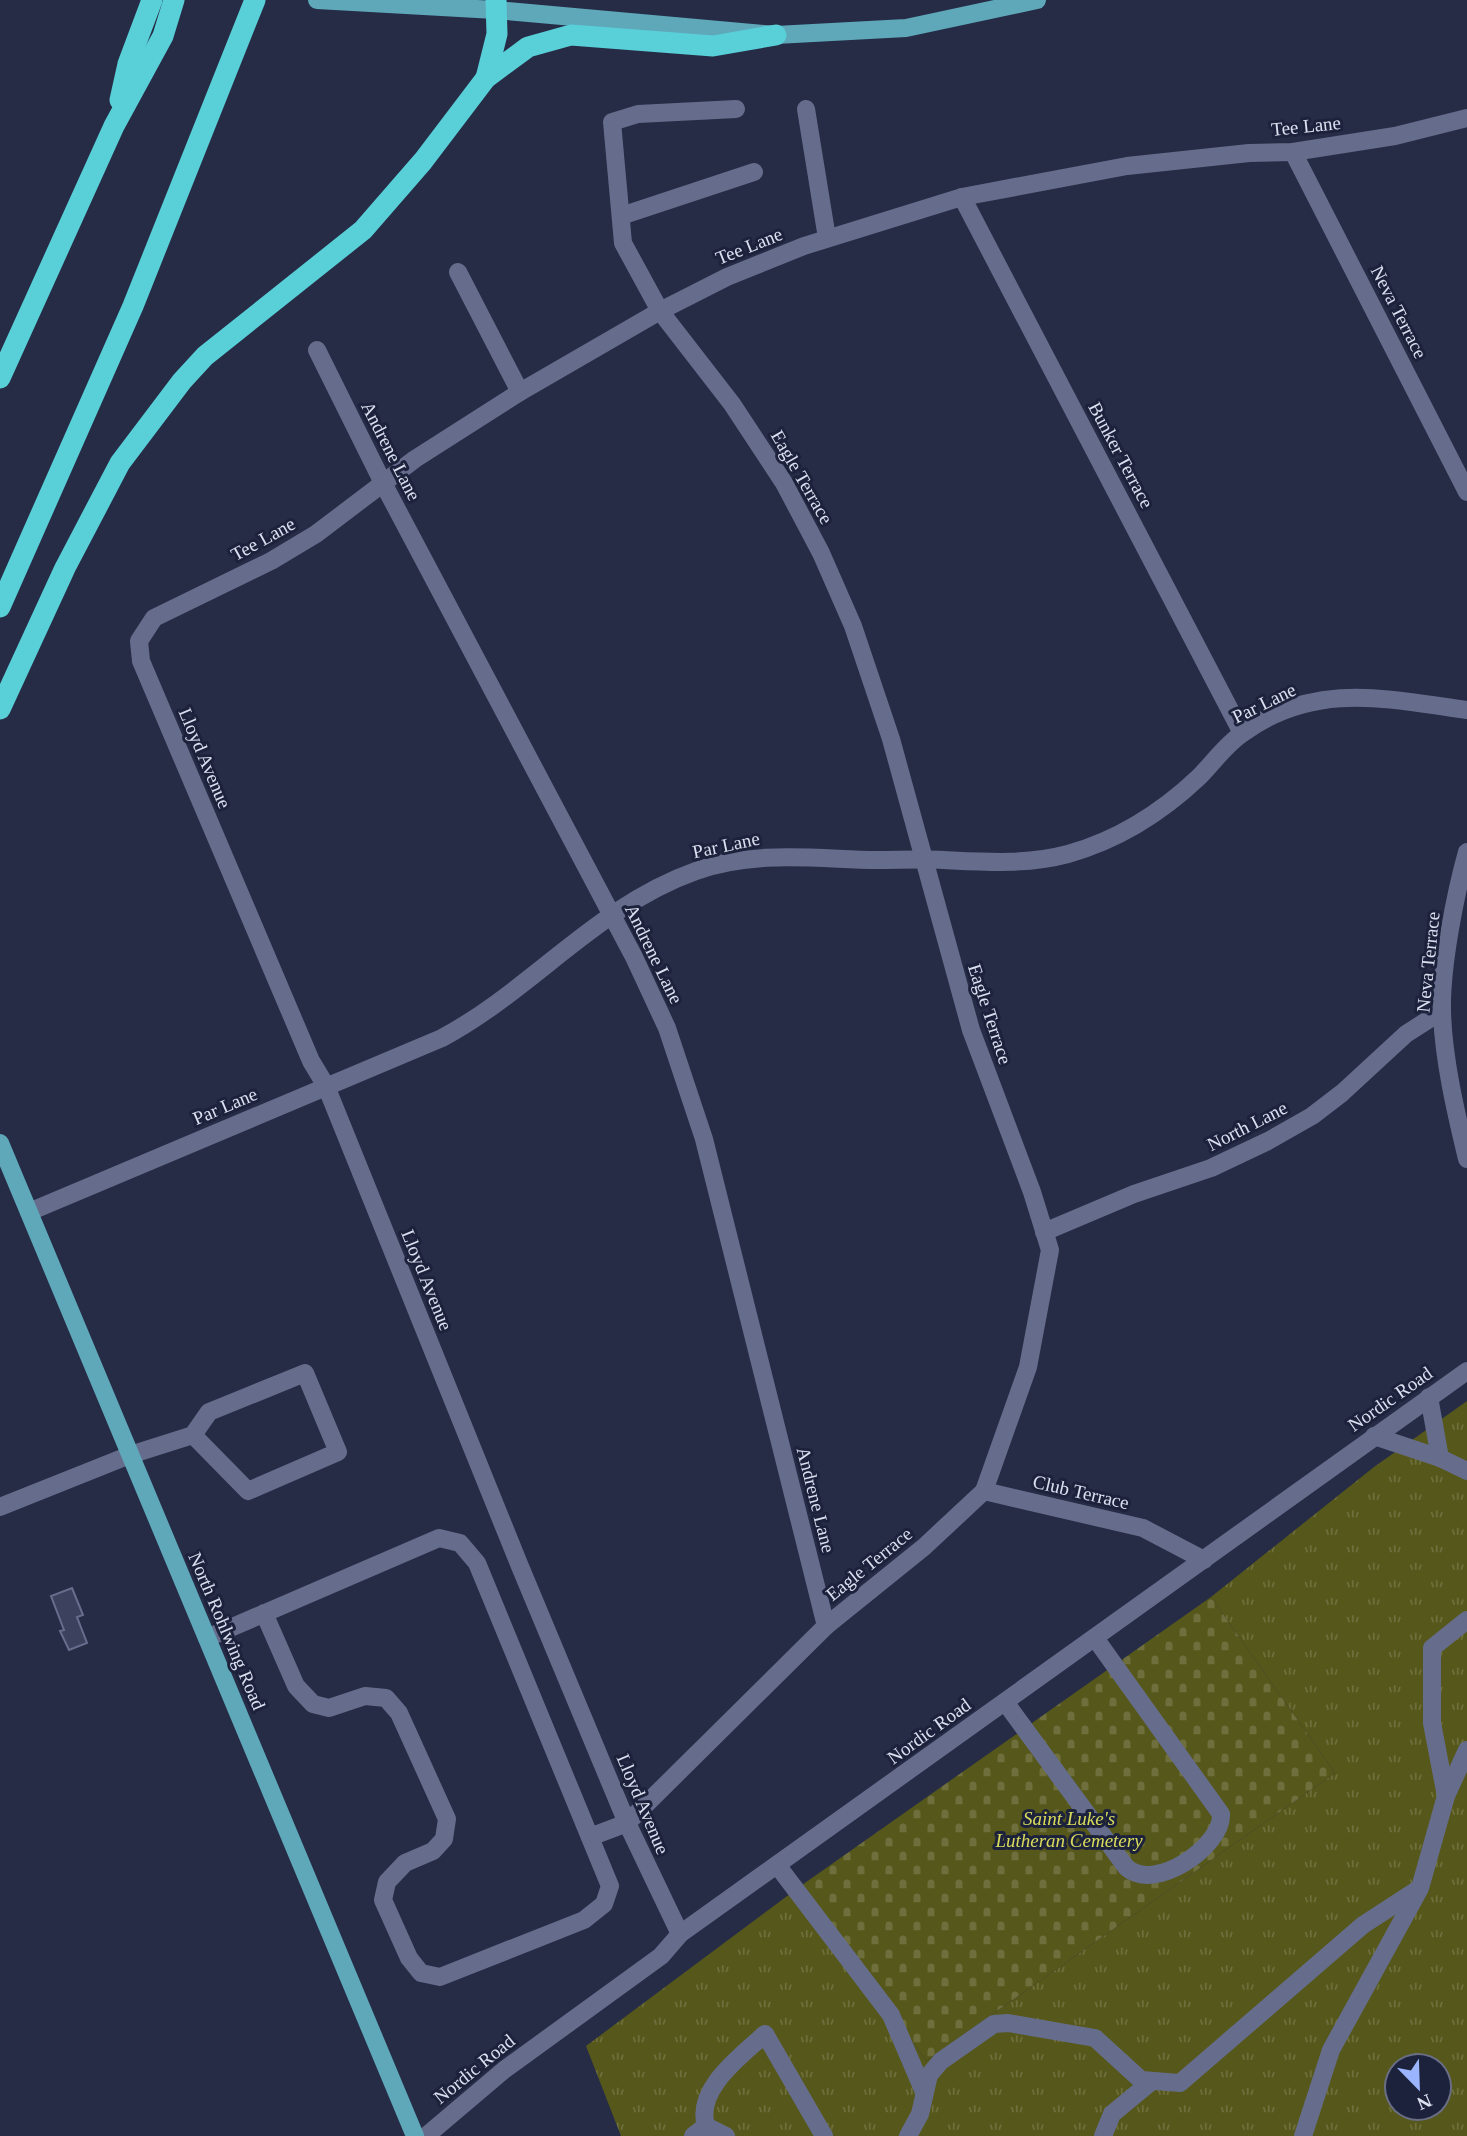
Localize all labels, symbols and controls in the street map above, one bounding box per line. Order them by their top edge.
street label: Tee Lane [1270,112,1342,140]
street label: Tee Lane [713,223,785,269]
street label: Neva Terrace [1367,262,1431,362]
street label: Andrene Lane [357,398,425,504]
street label: Bunker Terrace [1084,398,1158,512]
street label: Eagle Terrace [767,427,837,527]
street label: Tee Lane [227,513,299,565]
street label: Par Lane [1229,679,1299,727]
street label: Lloyd Avenue [174,705,236,811]
street label: Par Lane [691,828,761,862]
street label: Andrene Lane [621,901,687,1007]
street label: Neva Terrace [1412,911,1444,1013]
street label: Eagle Terrace [964,961,1016,1067]
street label: Par Lane [190,1083,260,1129]
street label: North Lane [1203,1097,1291,1155]
street label: Lloyd Avenue [397,1227,457,1333]
street label: Nordic Road [1344,1362,1436,1436]
street label: Andrene Lane [793,1445,839,1555]
street label: Club Terrace [1031,1471,1131,1513]
street label: Eagle Terrace [822,1523,916,1605]
street label: North Rohlwing Road [184,1549,270,1713]
street label: Nordic Road [883,1694,975,1768]
street label: Lloyd Avenue [612,1751,674,1857]
park label: Saint Luke's Lutheran Cemetery [994,1808,1143,1851]
street label: Nordic Road [429,2030,519,2108]
north arrow [1383,2052,1453,2122]
text: N [1414,2090,1435,2115]

